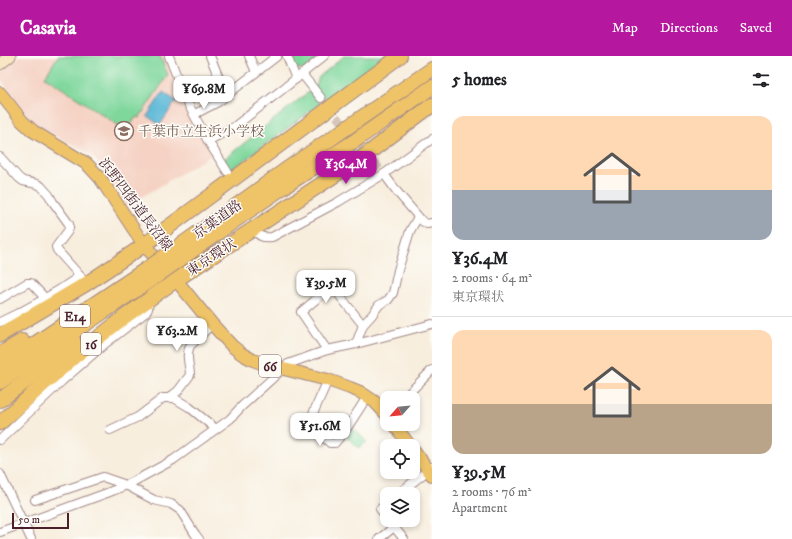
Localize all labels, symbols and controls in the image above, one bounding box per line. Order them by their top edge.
text: Casavia [20,17,76,40]
text: Map [612,19,638,37]
text: Directions [660,19,718,37]
text: Saved [740,19,772,37]
text: 5 homes [452,69,507,91]
icon: filters [750,69,772,91]
pin: ¥69.8M [171,76,237,110]
text: ¥69.8M [182,81,226,97]
school or university icon: 千葉市立生浜小学校 [113,120,135,142]
place label: 千葉市立生浜小学校 [138,123,264,141]
icon: home [576,142,648,214]
pin: ¥36.4M [313,151,379,185]
street label: 浜野四街道長沼線 [94,154,176,255]
text: ¥36.4M [325,156,367,172]
street label: 京葉道路 [189,196,246,243]
street label: 東京環状 [183,235,240,281]
text: ¥36.4M [452,248,508,270]
pin: ¥39.5M [293,270,359,304]
text: 2 rooms · 64 m² [452,270,532,286]
text: ¥39.5M [305,275,347,291]
text: 東京環状 [452,289,504,305]
road number: E14 [60,305,90,327]
pin: ¥63.2M [144,318,210,352]
text: ¥63.2M [156,323,198,339]
road number: 16 [81,333,101,355]
road number: 66 [259,355,281,377]
icon: home [576,356,648,428]
north arrow [380,391,420,431]
map controls [380,391,420,527]
pin: ¥51.6M [287,413,353,447]
text: ¥51.6M [299,418,341,434]
button: locate [380,439,420,479]
text: ¥39.5M [452,462,506,484]
text: 2 rooms · 76 m² [452,484,531,500]
button: layers [380,487,420,527]
text: Apartment [452,500,507,516]
scale bar [12,511,69,530]
text: 50 m [18,513,40,527]

